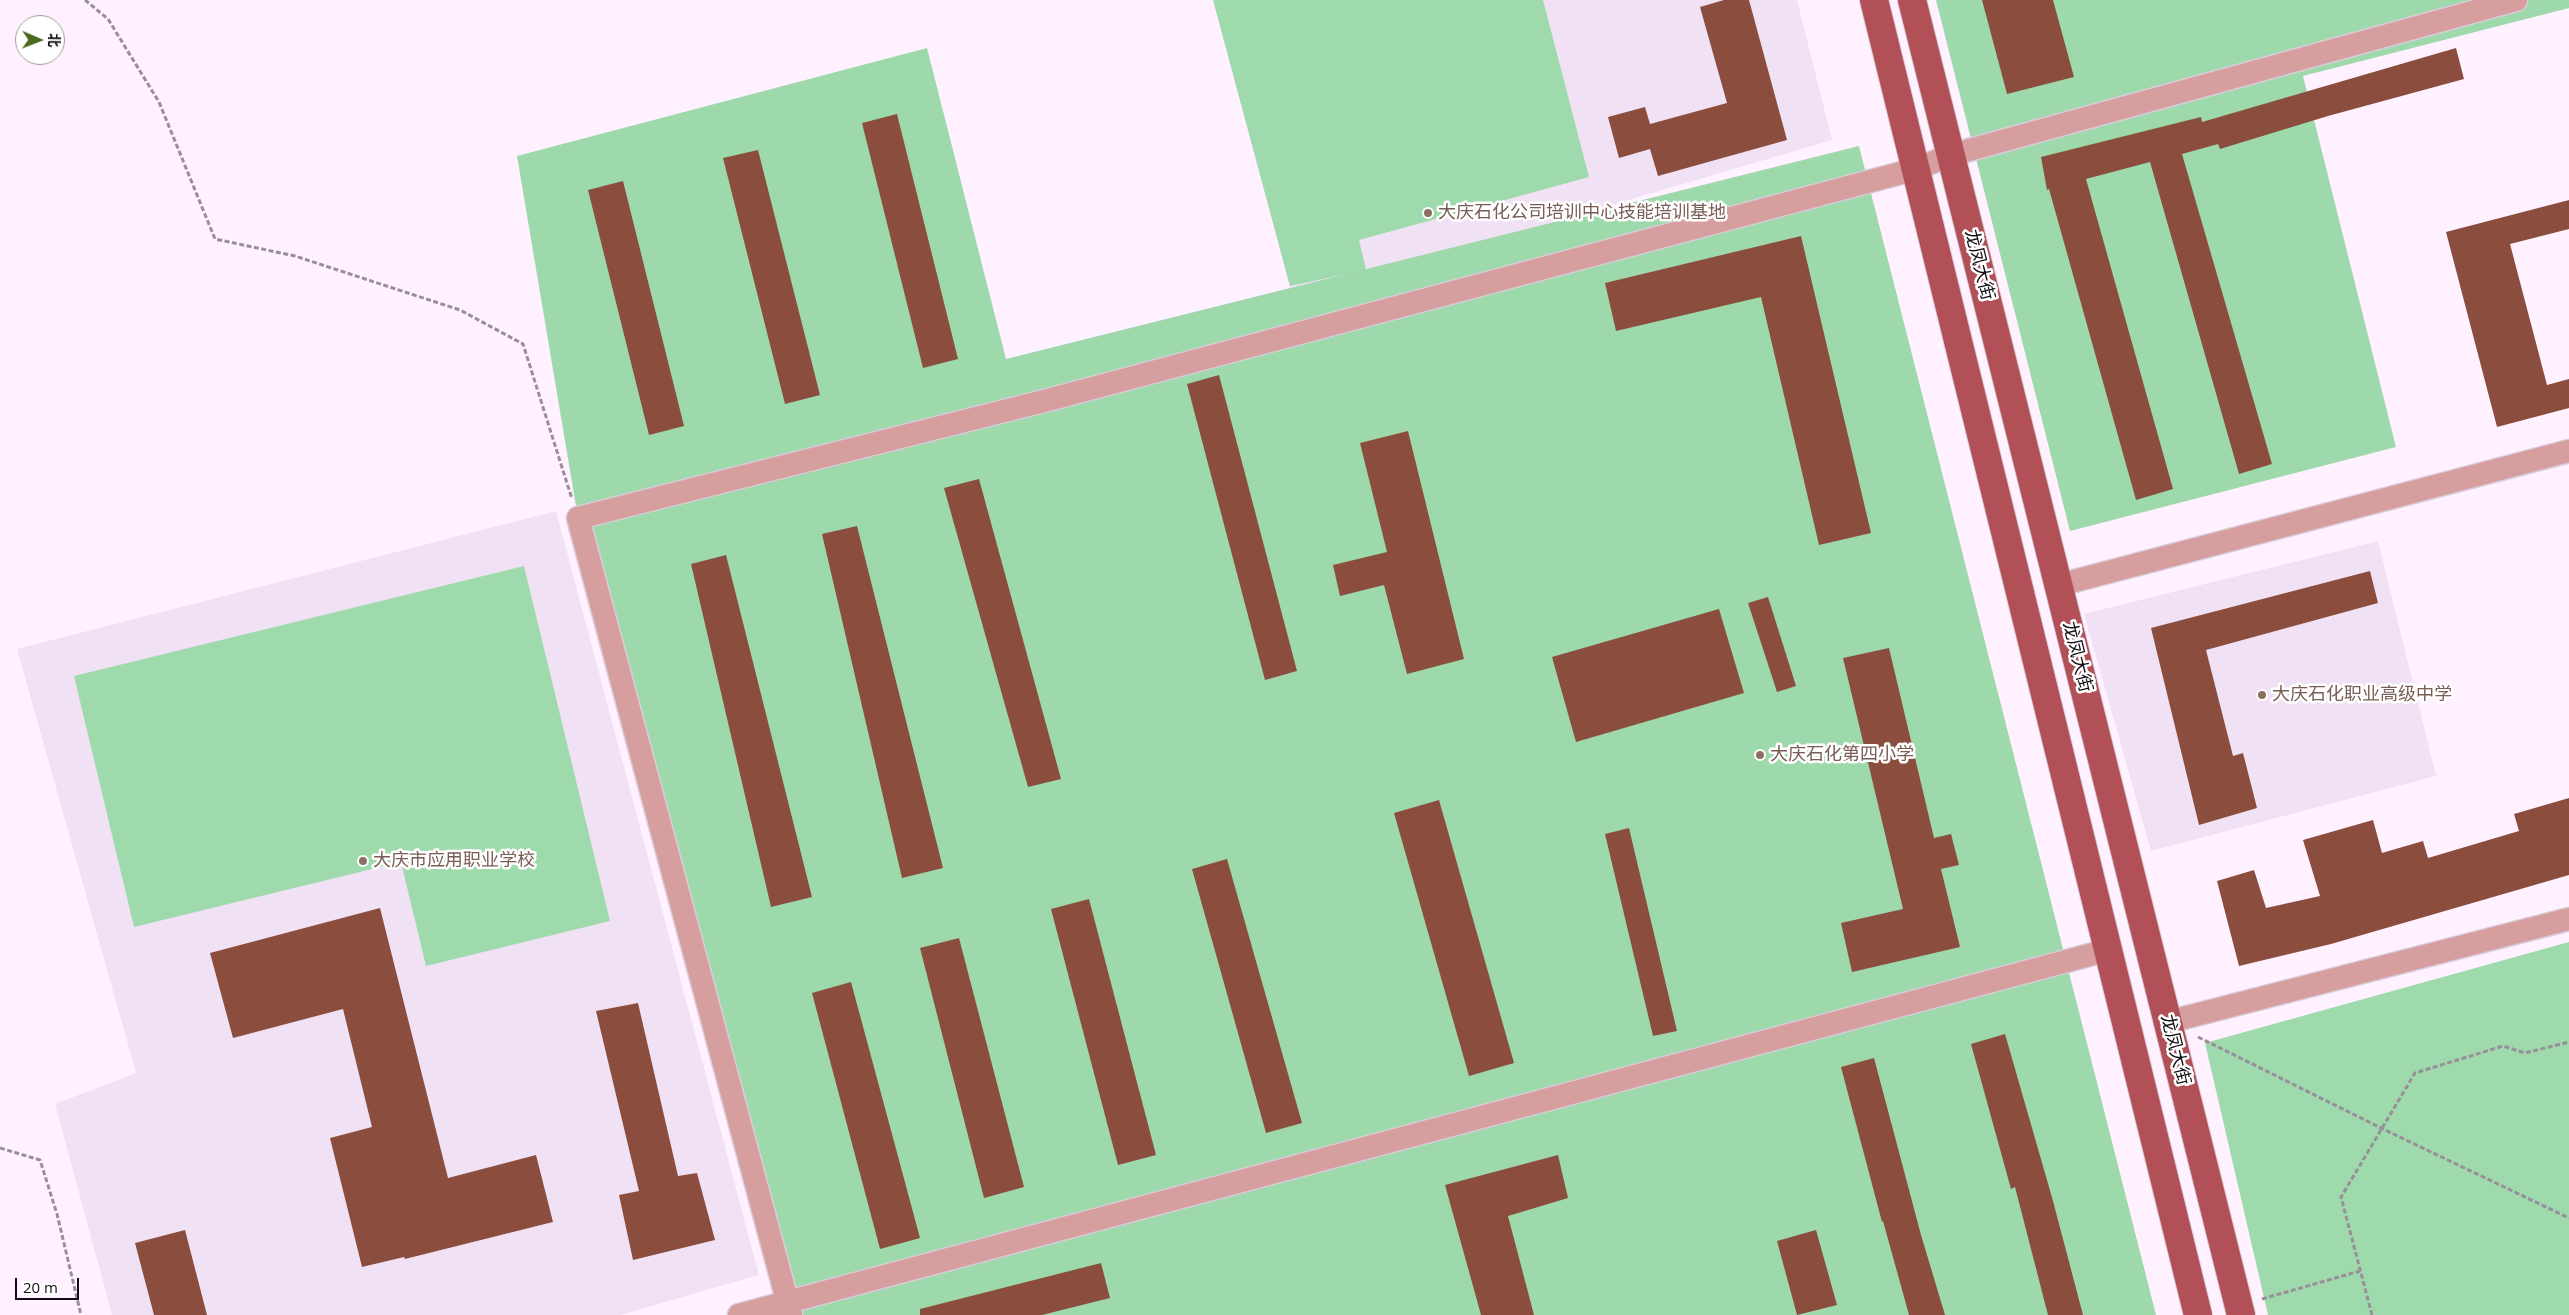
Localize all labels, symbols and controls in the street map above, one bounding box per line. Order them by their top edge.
north arrow [15,15,65,65]
text: 北 [45,33,64,47]
place label: 大庆石化公司培训中心技能培训基地 [1438,202,1726,224]
marker: 大庆石化公司培训中心技能培训基地 [1422,207,1434,219]
street label: 龙凤大街 [1960,227,1998,303]
street label: 龙凤大街 [2058,619,2096,695]
place label: 大庆石化职业高级中学 [2272,684,2452,706]
marker: 大庆石化职业高级中学 [2256,689,2268,701]
place label: 大庆石化第四小学 [1770,744,1914,766]
marker: 大庆石化第四小学 [1754,749,1766,761]
place label: 大庆市应用职业学校 [373,850,535,872]
marker: 大庆市应用职业学校 [357,855,369,867]
street label: 龙凤大街 [2156,1012,2194,1088]
scale bar [18,1268,81,1300]
text: 20 m [23,1277,58,1297]

